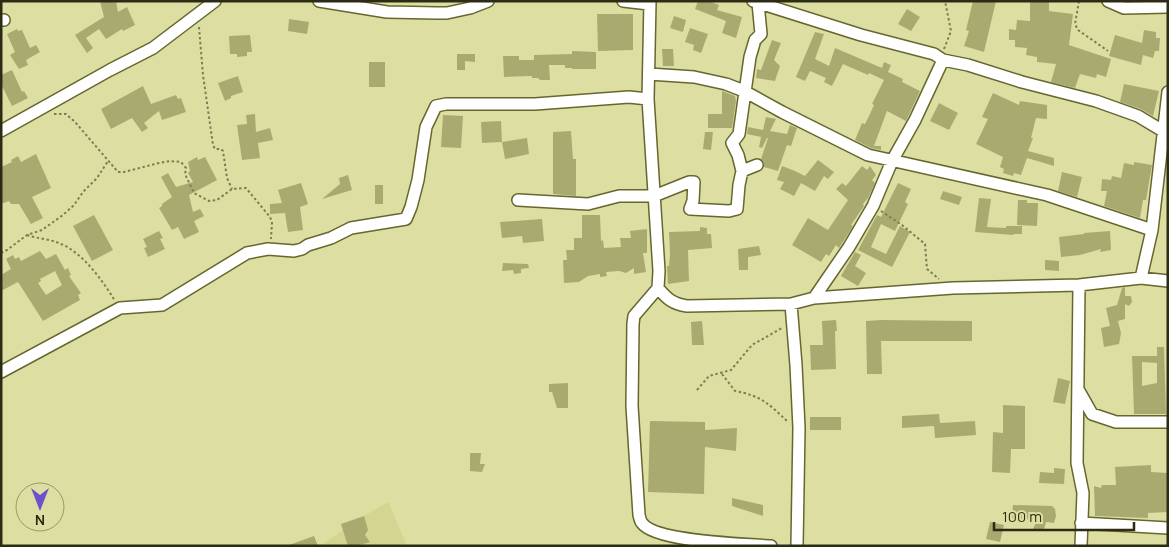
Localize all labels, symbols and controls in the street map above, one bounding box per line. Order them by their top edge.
north arrow [15,482,65,532]
scale bar [994,500,1134,532]
text: 100 m [1002,506,1042,527]
text: N [35,511,45,530]

